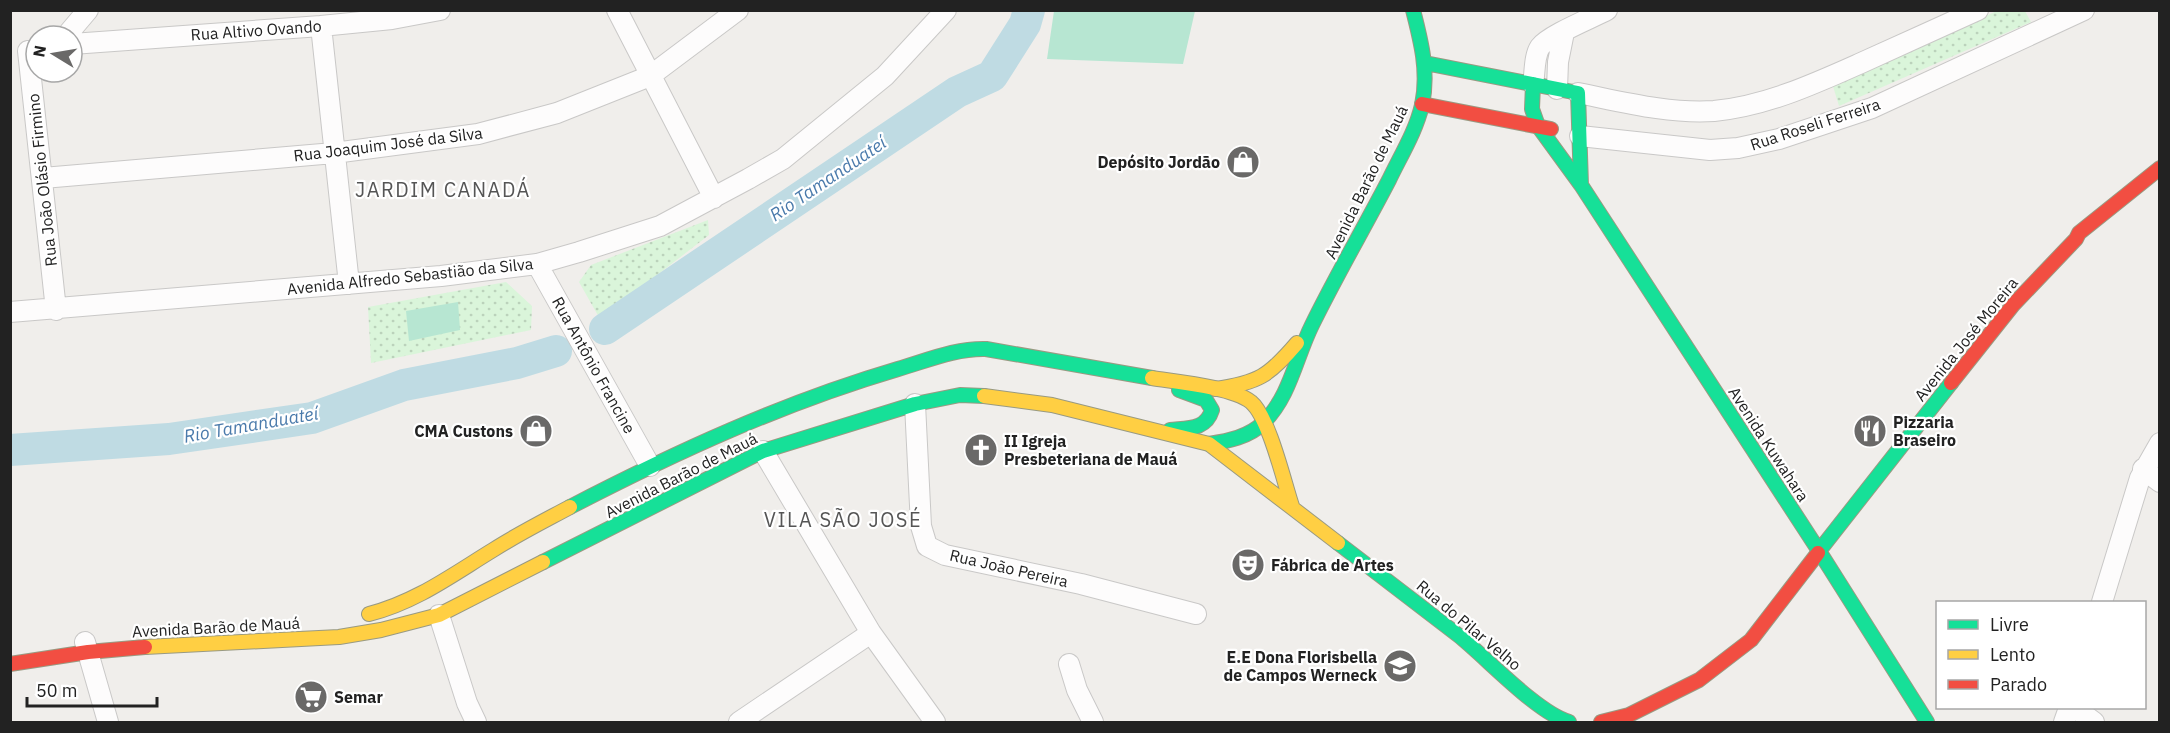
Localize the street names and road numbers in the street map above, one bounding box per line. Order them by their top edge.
street label: Rua Altivo Ovando [190,15,322,45]
street label: Rua João Olásio Firmino [23,93,61,267]
street label: Rua Roseli Ferreira [1747,93,1883,154]
street label: Avenida Barão de Mauá [1320,102,1412,262]
street label: Rua Joaquim José da Silva [292,122,484,166]
street label: Avenida Alfredo Sebastião da Silva [286,253,535,299]
street label: Avenida José Moreira [1910,273,2022,405]
street label: Rua Antônio Francine [548,293,640,437]
street label: Avenida Kuwahara [1724,383,1814,506]
street label: Avenida Barão de Mauá [602,428,761,522]
street label: Rua João Pereira [948,545,1071,591]
street label: Rua do Pilar Velho [1413,575,1525,675]
street label: Avenida Barão de Mauá [131,613,301,641]

